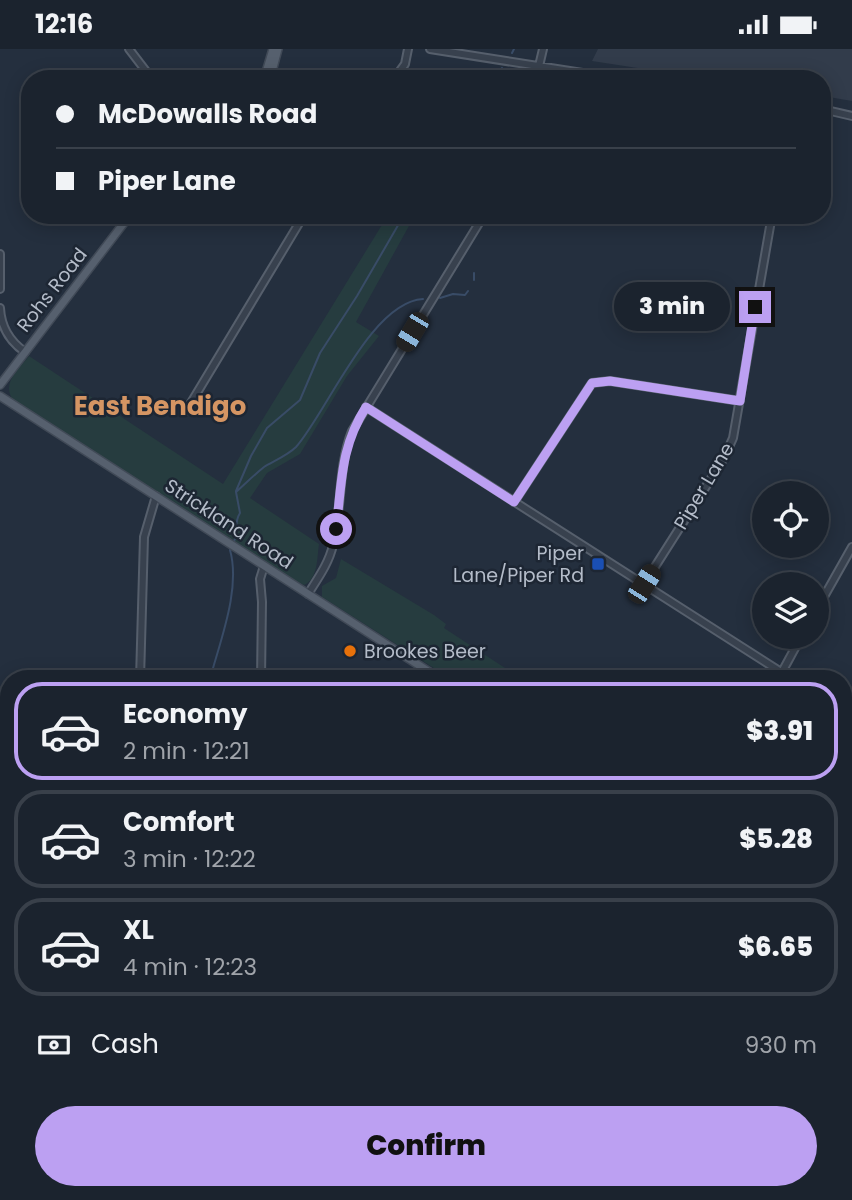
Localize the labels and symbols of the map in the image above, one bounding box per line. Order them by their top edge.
street label: Rohs Road [10,242,94,338]
callout: 3 min [615,282,730,331]
route end [739,291,771,323]
car [393,309,432,355]
district label: East Bendigo [74,388,246,424]
street label: Piper Lane [667,437,741,535]
street label: Strickland Road [160,472,298,576]
route start [320,513,352,545]
place label: Piper Lane/Piper Rd [453,540,584,589]
marker: Piper Lane/Piper Rd [590,556,606,572]
car [624,561,665,607]
place label: Brookes Beer [364,638,486,665]
marker: Brookes Beer [342,643,358,659]

